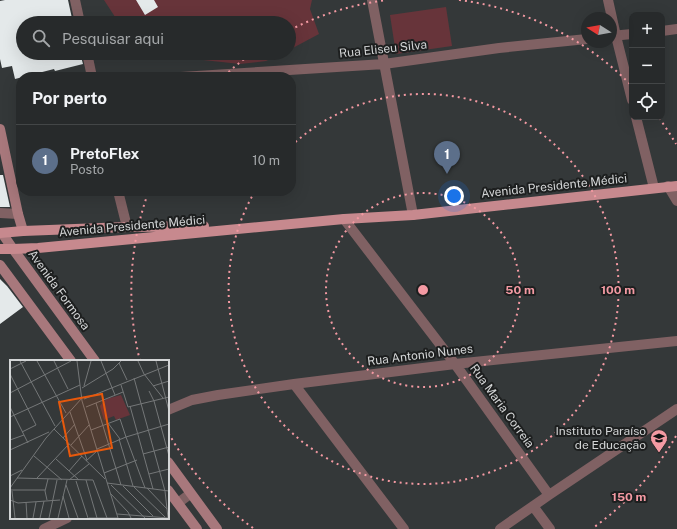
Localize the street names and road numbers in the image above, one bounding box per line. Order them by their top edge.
street label: Rua Eliseu Silva [338,37,428,61]
street label: Avenida Presidente Médici [480,171,628,201]
street label: Avenida Presidente Médici [58,213,206,239]
street label: Avenida Formosa [25,247,93,333]
street label: Rua Antonio Nunes [366,342,474,368]
street label: Rua Maria Correia [467,362,537,450]

